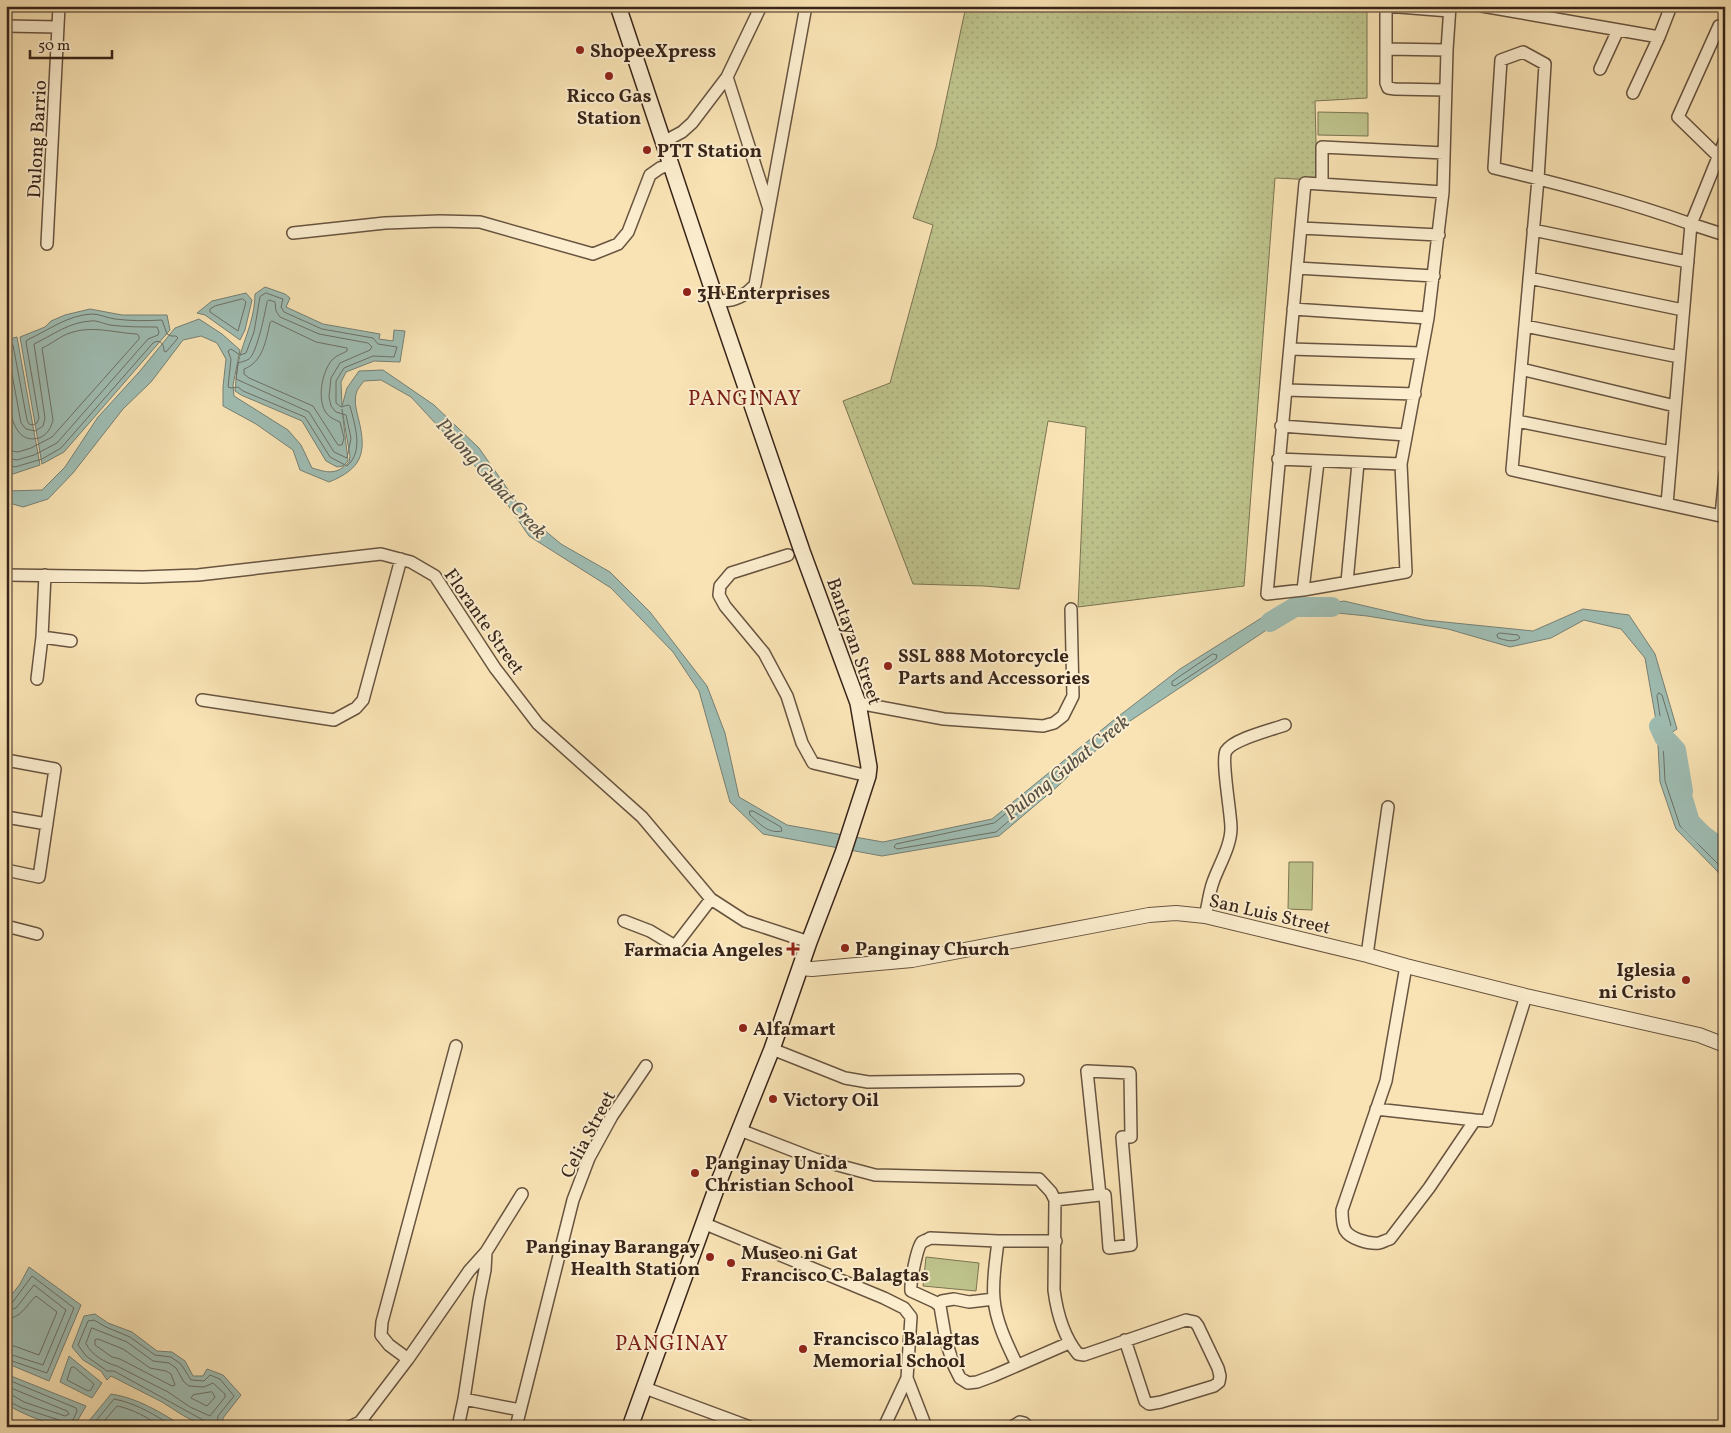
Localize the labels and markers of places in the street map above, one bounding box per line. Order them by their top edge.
place label: ShopeeXpress [590,39,716,65]
marker: ShopeeXpress [574,44,586,56]
marker: Ricco Gas Station [603,70,615,82]
place label: Ricco Gas Station [567,84,652,132]
place label: PTT Station [657,139,762,165]
marker: PTT Station [641,144,653,156]
place label: 3H Enterprises [697,281,830,307]
marker: 3H Enterprises [681,286,693,298]
place label: SSL 888 Motorcycle Parts and Accessories [898,644,1090,692]
marker: SSL 888 Motorcycle Parts and Accessories [882,660,894,672]
place label: Panginay Church [855,937,1010,963]
place label: Farmacia Angeles [624,938,783,964]
marker: Panginay Church [839,942,851,954]
marker: Farmacia Angeles [787,943,799,955]
place label: Iglesia ni Cristo [1599,958,1676,1006]
marker: Iglesia ni Cristo [1680,974,1692,986]
place label: Alfamart [753,1017,836,1043]
marker: Alfamart [737,1022,749,1034]
place label: Victory Oil [783,1088,879,1114]
marker: Victory Oil [767,1093,779,1105]
place label: Panginay Unida Christian School [705,1151,854,1199]
marker: Panginay Unida Christian School [689,1167,701,1179]
place label: Panginay Barangay Health Station [525,1235,700,1283]
place label: Museo ni Gat Francisco C. Balagtas [741,1241,929,1289]
marker: Panginay Barangay Health Station [704,1251,716,1263]
marker: Museo ni Gat Francisco C. Balagtas [725,1257,737,1269]
place label: Francisco Balagtas Memorial School [813,1327,980,1375]
marker: Francisco Balagtas Memorial School [797,1343,809,1355]

